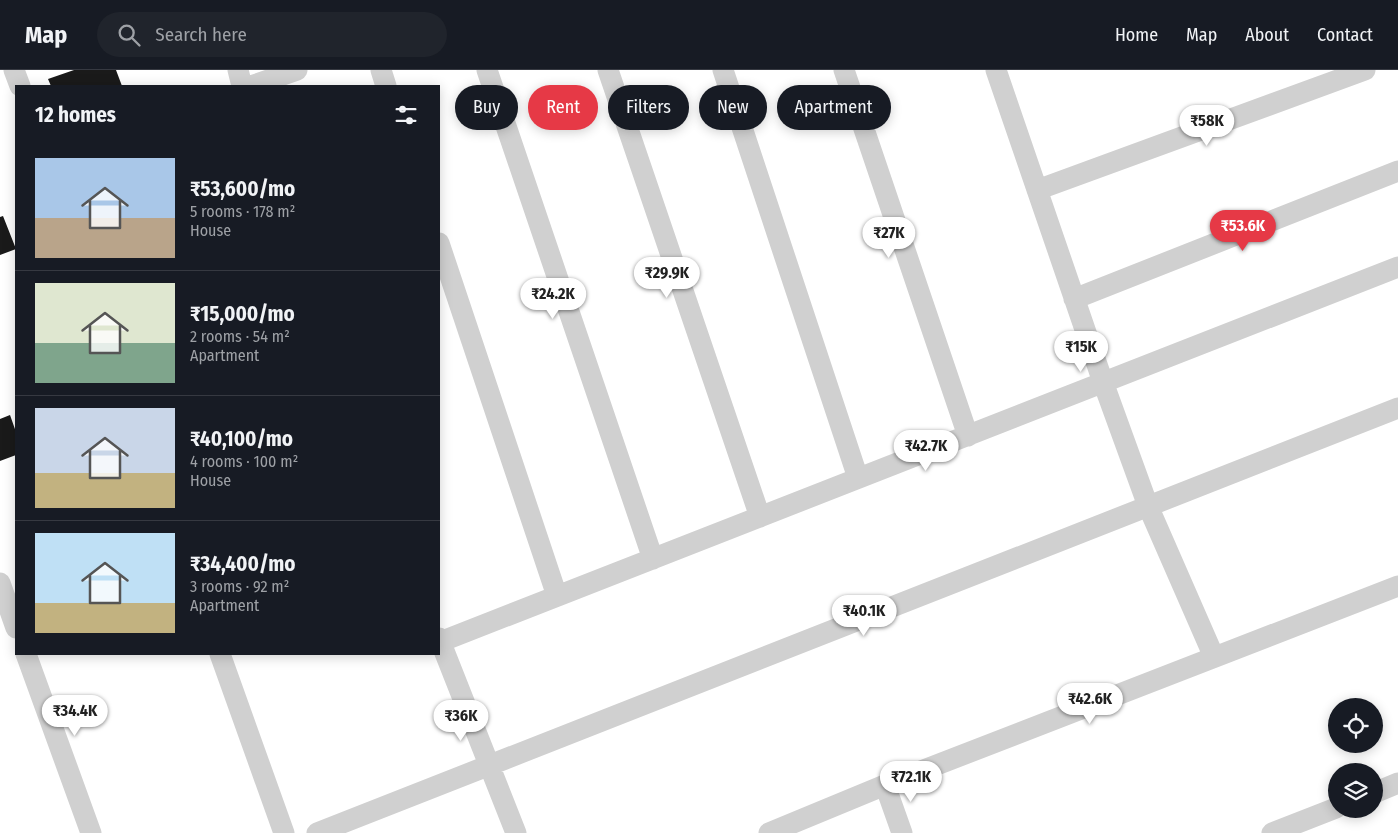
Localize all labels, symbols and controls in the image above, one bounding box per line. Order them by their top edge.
search box [97,12,447,57]
text: Map [25,21,67,49]
icon: search [115,21,143,49]
text: Search here [155,23,247,46]
text: Home [1115,24,1158,46]
text: Map [1186,24,1217,46]
text: About [1245,24,1289,46]
text: Contact [1317,24,1373,46]
chip: Buy [455,85,518,130]
chip: Rent [528,85,598,130]
chip: Filters [608,85,689,130]
chip: New [699,85,767,130]
chip: Apartment [777,85,891,130]
icon: filters [392,101,420,129]
text: 12 homes [35,102,116,128]
pin: ₹58K [1177,104,1237,147]
text: ₹58K [1190,111,1224,130]
text: ₹53,600/mo [190,176,295,202]
icon: home [75,178,135,238]
text: 5 rooms · 178 m² [190,202,295,221]
pin: ₹53.6K [1202,210,1284,252]
pin: ₹27K [859,216,919,259]
text: ₹53.6K [1221,216,1265,235]
text: House [190,221,231,240]
text: ₹27K [873,223,905,242]
pin: ₹29.9K [626,256,708,299]
text: ₹29.9K [645,263,689,282]
pin: ₹24.2K [512,278,594,320]
text: ₹24.2K [531,284,575,303]
text: ₹15,000/mo [190,301,295,327]
icon: home [75,303,135,363]
text: 2 rooms · 54 m² [190,327,290,346]
pin: ₹15K [1051,330,1111,373]
text: ₹15K [1065,337,1097,356]
text: Apartment [190,346,259,365]
text: ₹40,100/mo [190,426,293,452]
icon: home [75,428,135,488]
pin: ₹42.7K [885,430,967,472]
text: ₹42.7K [905,436,947,455]
text: 4 rooms · 100 m² [190,452,298,471]
text: House [190,471,231,490]
text: ₹34,400/mo [190,551,295,577]
icon: home [75,553,135,613]
text: 3 rooms · 92 m² [190,577,289,596]
pin: ₹40.1K [823,594,905,637]
text: Apartment [190,596,259,615]
text: ₹40.1K [843,601,885,620]
pin: ₹42.6K [1049,682,1131,725]
text: ₹42.6K [1068,689,1112,708]
pin: ₹34.4K [34,694,116,737]
map controls [1328,698,1383,818]
button: locate [1328,698,1383,753]
pin: ₹36K [431,700,491,742]
text: ₹34.4K [53,701,97,720]
text: ₹36K [444,706,478,725]
pin: ₹72.1K [870,760,952,803]
button: layers [1328,763,1383,818]
text: ₹72.1K [891,767,931,786]

